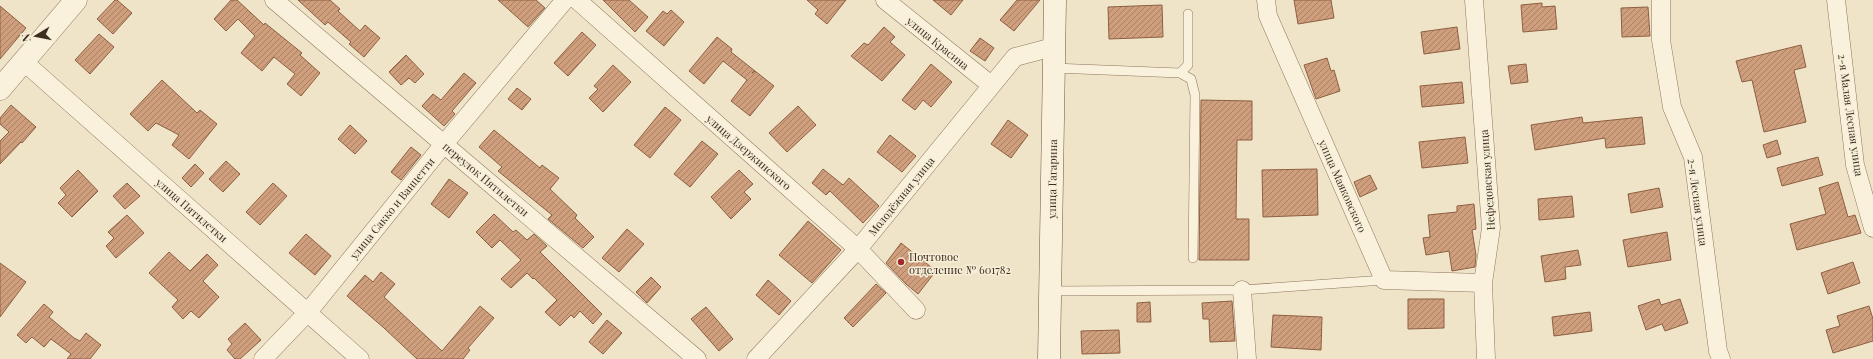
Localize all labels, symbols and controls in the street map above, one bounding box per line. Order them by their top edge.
street label: улица Красина [903,13,973,73]
north arrow [16,16,56,56]
text: N [18,33,34,43]
street label: 2-я Малая Лесная улица [1835,53,1867,178]
street label: улица Дзержинского [703,110,795,193]
street label: Нефедовская улица [1476,129,1498,231]
street label: улица Маяковского [1315,136,1370,235]
street label: переулок Пятилетки [440,139,532,220]
street label: улица Гагарина [1044,139,1060,220]
street label: Молодёжная улица [865,153,938,239]
street label: улица Сакко и Ванцетти [346,154,438,263]
street label: 2-я Лесная улица [1684,157,1712,247]
street label: улица Пятилетки [152,174,231,245]
place label: Почтовое отделение № 601782 [909,249,1011,277]
marker: Почтовое отделение № 601782 [896,257,906,267]

